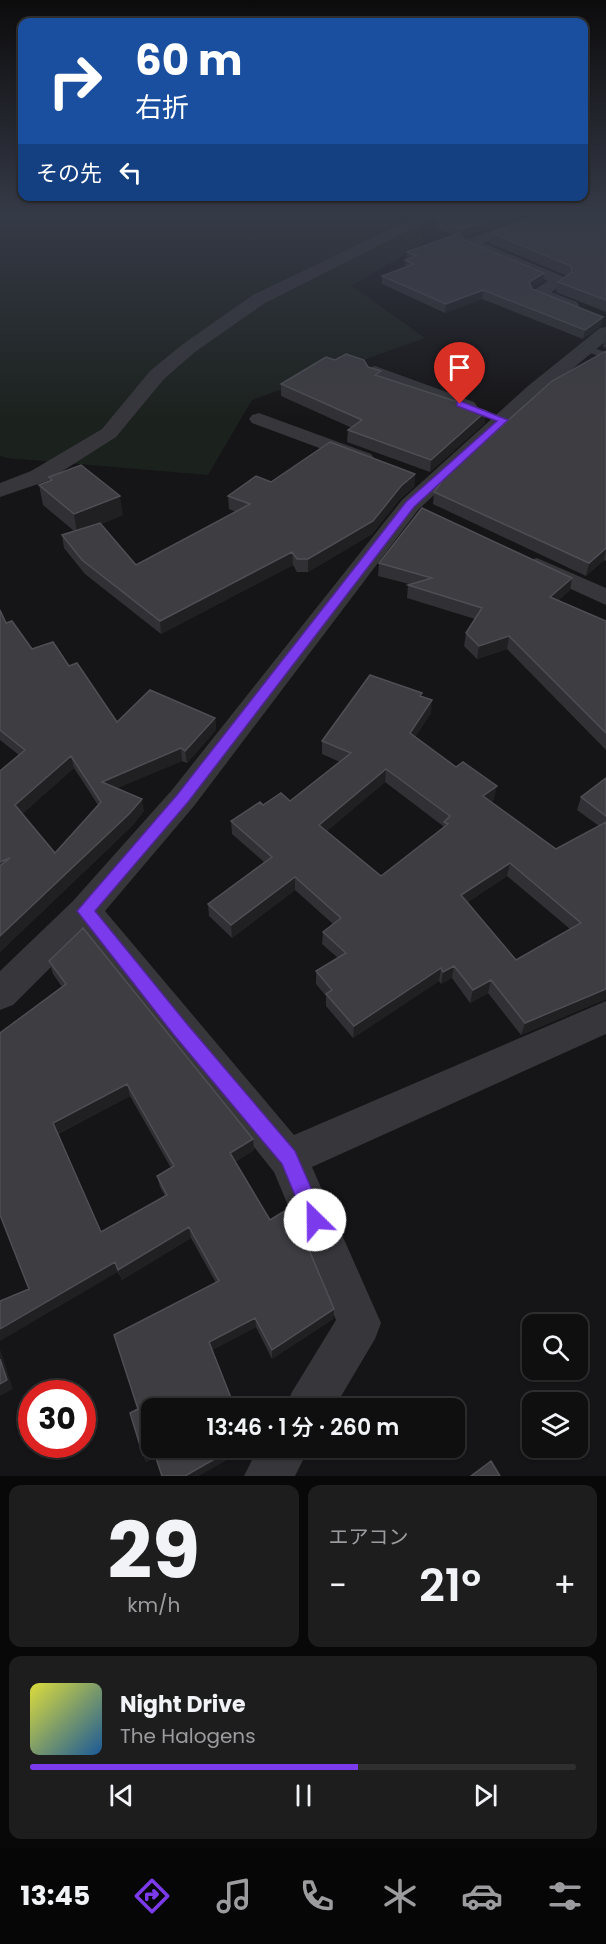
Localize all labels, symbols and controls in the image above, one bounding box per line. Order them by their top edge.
text: 60 m [135,31,243,90]
icon: right [36,42,114,120]
text: 右折 [135,89,189,126]
icon: left [114,156,147,189]
text: その先 [36,158,102,189]
pin [434,342,485,404]
icon: arrive [443,351,476,384]
position arrow [283,1188,347,1252]
map controls [522,1314,588,1458]
button: search [522,1314,588,1380]
speed limit sign: 30 [18,1380,96,1458]
button: layers [522,1392,588,1458]
text: 13:46 · 1 分 · 260 m [207,1412,399,1443]
text: 29 [107,1496,200,1605]
text: エアコン [329,1523,409,1551]
text: 21° [419,1554,481,1617]
text: − [329,1562,347,1609]
text: + [553,1562,576,1609]
text: km/h [127,1591,180,1619]
text: Night Drive [120,1689,246,1720]
text: The Halogens [120,1722,256,1750]
icon: previous [105,1779,138,1812]
icon: pause [287,1779,320,1812]
icon: next [469,1779,502,1812]
icon: directions [131,1875,173,1917]
icon: music [213,1875,255,1917]
icon: phone [296,1875,338,1917]
icon: climate [379,1875,421,1917]
icon: car [461,1875,503,1917]
icon: filters [544,1875,586,1917]
text: 13:45 [20,1877,90,1914]

